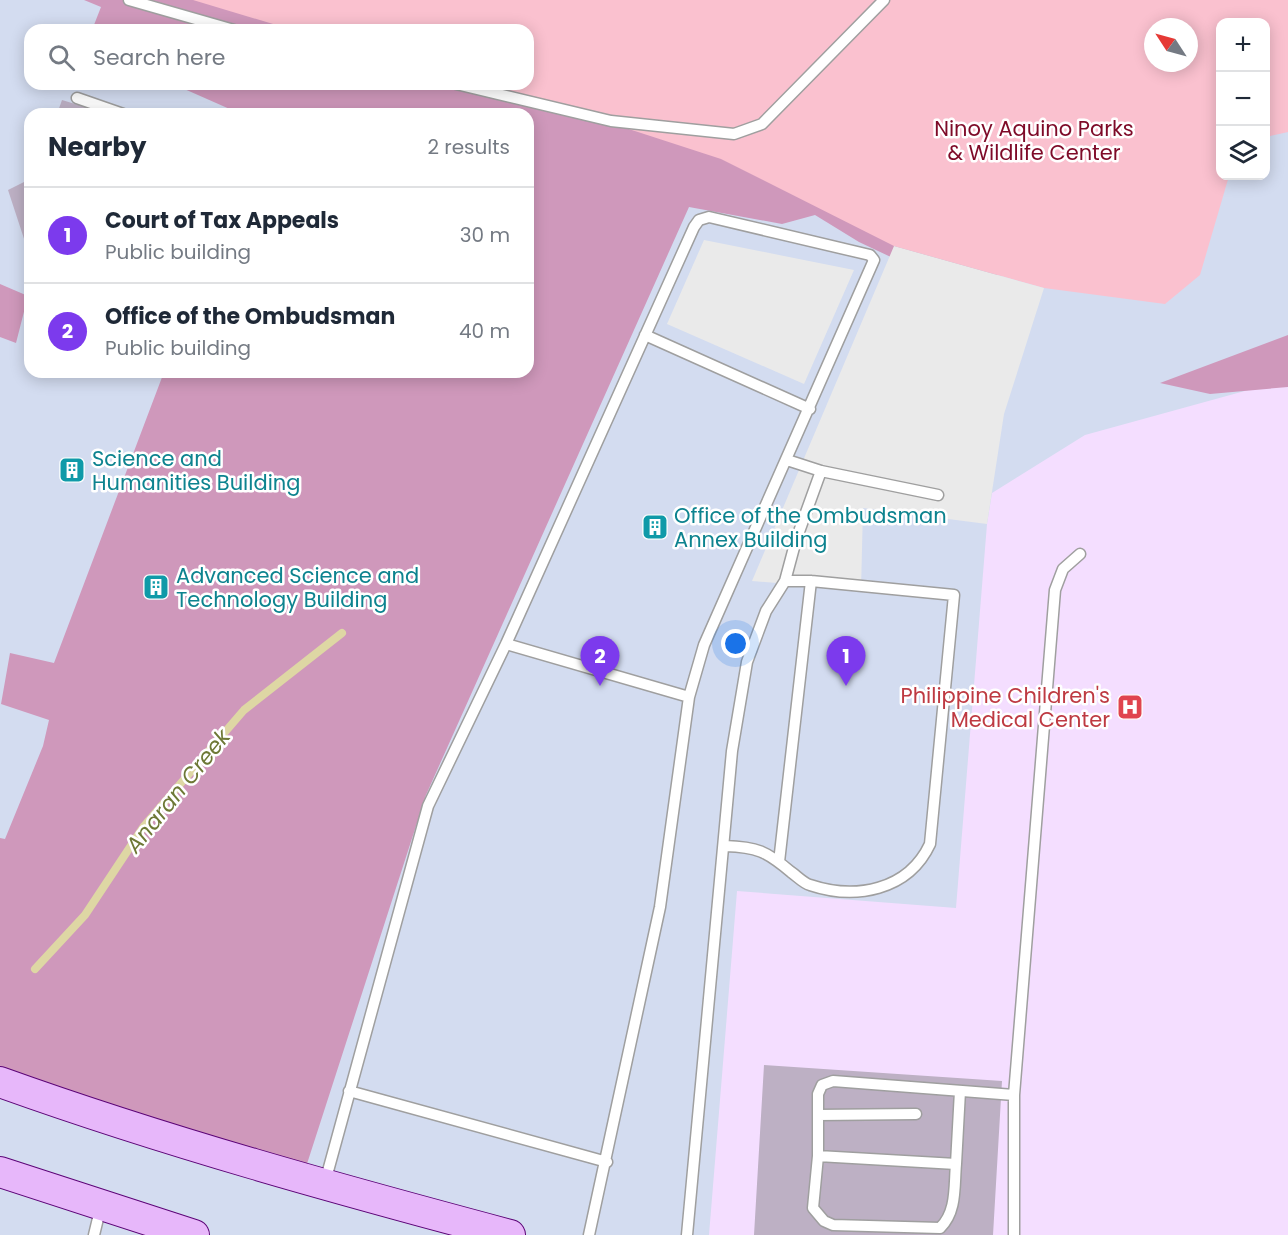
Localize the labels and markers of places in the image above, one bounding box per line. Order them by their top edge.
place label: Science and Humanities Building [92,444,300,497]
building icon: Science and Humanities Building [57,455,87,485]
place label: Office of the Ombudsman Annex Building [674,501,947,554]
building icon: Office of the Ombudsman Annex Building [640,512,670,542]
place label: Advanced Science and Technology Building [176,561,419,614]
building icon: Advanced Science and Technology Building [141,572,171,602]
pin: 2 [580,636,620,686]
pin: 1 [826,636,866,686]
place label: Philippine Children's Medical Center [901,681,1110,734]
hospital icon: Philippine Children's Medical Center [1115,692,1145,722]

